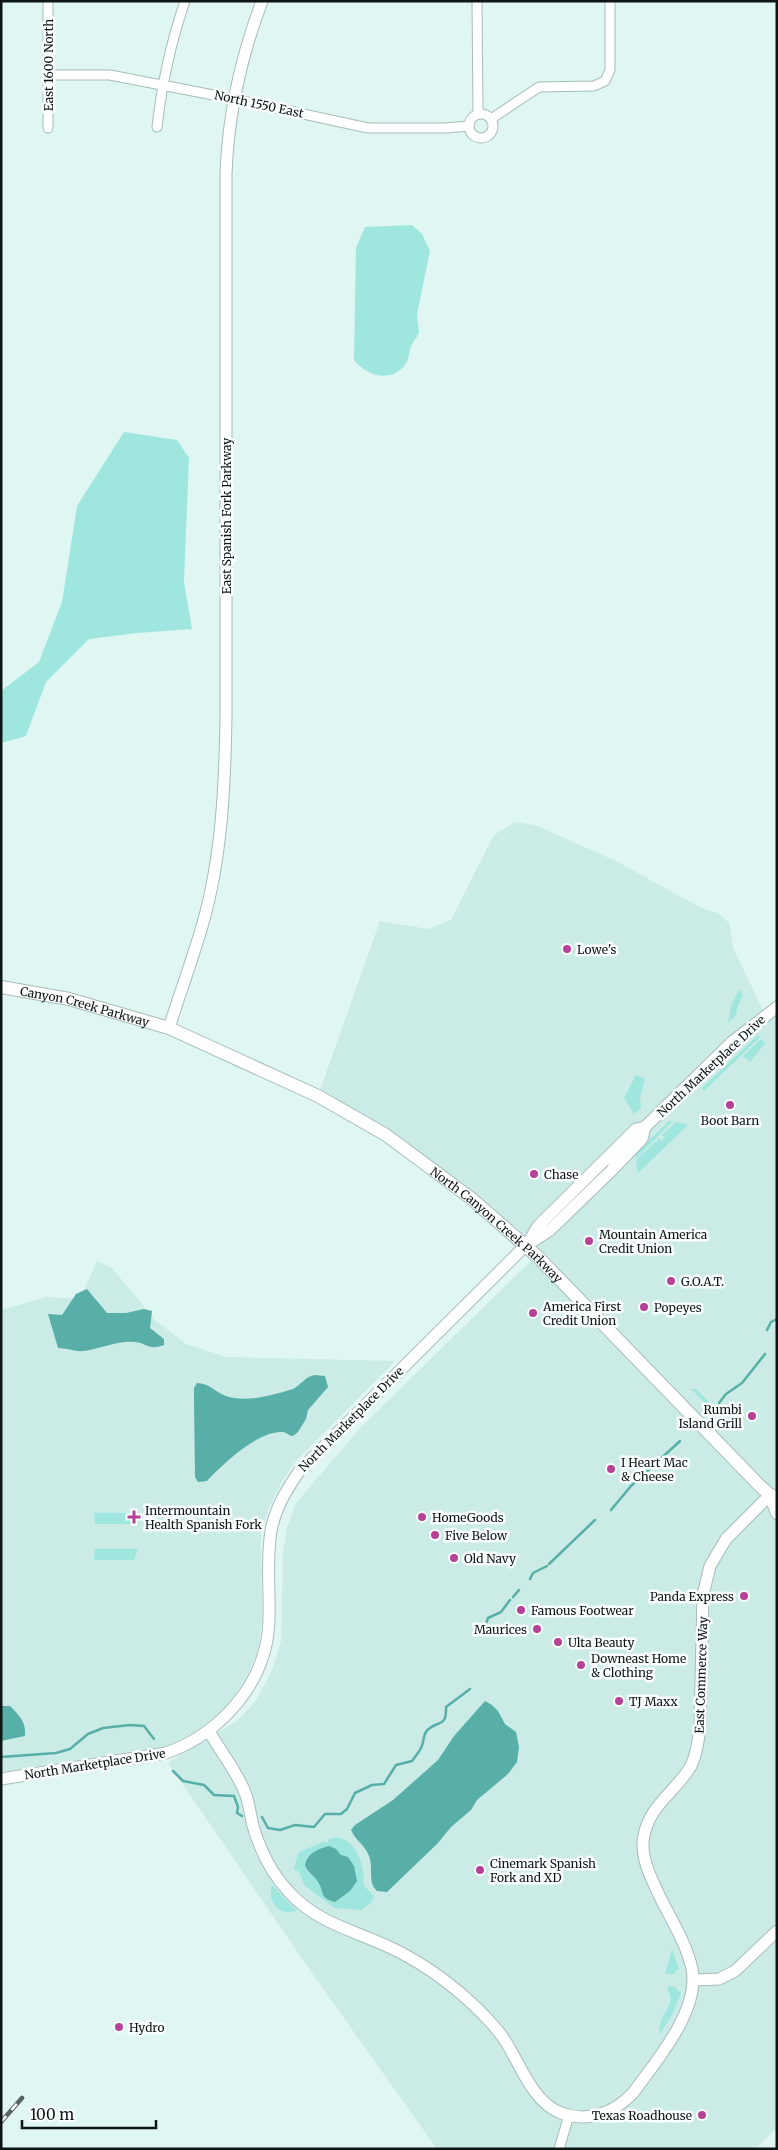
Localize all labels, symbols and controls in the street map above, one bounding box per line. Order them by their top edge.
street label: East 1600 North [41,19,56,111]
street label: North 1550 East [213,87,305,121]
street label: East Spanish Fork Parkway [219,438,234,594]
place label: Lowe's [577,942,616,957]
marker: Lowe's [561,943,573,955]
street label: Canyon Creek Parkway [19,983,151,1029]
street label: North Marketplace Drive [654,1012,768,1120]
marker: Boot Barn [724,1099,736,1111]
place label: Boot Barn [701,1113,759,1128]
street label: North Canyon Creek Parkway [428,1163,566,1286]
place label: Chase [544,1167,578,1182]
marker: Chase [528,1168,540,1180]
place label: Mountain America Credit Union [599,1227,708,1256]
marker: Mountain America Credit Union [583,1235,595,1247]
place label: G.O.A.T. [681,1274,724,1289]
marker: G.O.A.T. [665,1275,677,1287]
place label: America First Credit Union [542,1299,621,1328]
place label: Popeyes [654,1300,702,1315]
marker: Popeyes [638,1301,650,1313]
marker: America First Credit Union [527,1307,539,1319]
street label: North Marketplace Drive [295,1363,407,1475]
place label: Rumbi Island Grill [679,1402,742,1431]
marker: Rumbi Island Grill [746,1410,758,1422]
place label: I Heart Mac & Cheese [621,1455,688,1484]
marker: I Heart Mac & Cheese [605,1463,617,1475]
place label: Intermountain Health Spanish Fork [145,1503,262,1532]
marker: Intermountain Health Spanish Fork [127,1510,141,1524]
place label: HomeGoods [432,1510,504,1525]
marker: HomeGoods [416,1511,428,1523]
place label: Five Below [445,1528,508,1543]
marker: Five Below [429,1529,441,1541]
place label: Old Navy [464,1551,516,1566]
marker: Old Navy [448,1552,460,1564]
place label: Panda Express [650,1589,734,1604]
marker: Panda Express [738,1590,750,1602]
place label: Famous Footwear [531,1603,634,1618]
marker: Famous Footwear [515,1604,527,1616]
street label: East Commerce Way [691,1616,711,1734]
place label: Maurices [474,1622,527,1637]
marker: Maurices [531,1623,543,1635]
place label: Ulta Beauty [568,1635,634,1650]
marker: Ulta Beauty [552,1636,564,1648]
place label: Downeast Home & Clothing [591,1651,686,1680]
marker: Downeast Home & Clothing [575,1659,587,1671]
place label: TJ Maxx [629,1694,679,1709]
marker: TJ Maxx [613,1695,625,1707]
street label: North Marketplace Drive [23,1745,167,1783]
place label: Cinemark Spanish Fork and XD [490,1856,596,1885]
marker: Cinemark Spanish Fork and XD [474,1864,486,1876]
place label: Hydro [129,2020,164,2035]
marker: Hydro [113,2021,125,2033]
scale bar [22,2098,156,2130]
text: 100 m [30,2105,74,2124]
place label: Texas Roadhouse [592,2108,692,2123]
marker: Texas Roadhouse [696,2109,708,2121]

